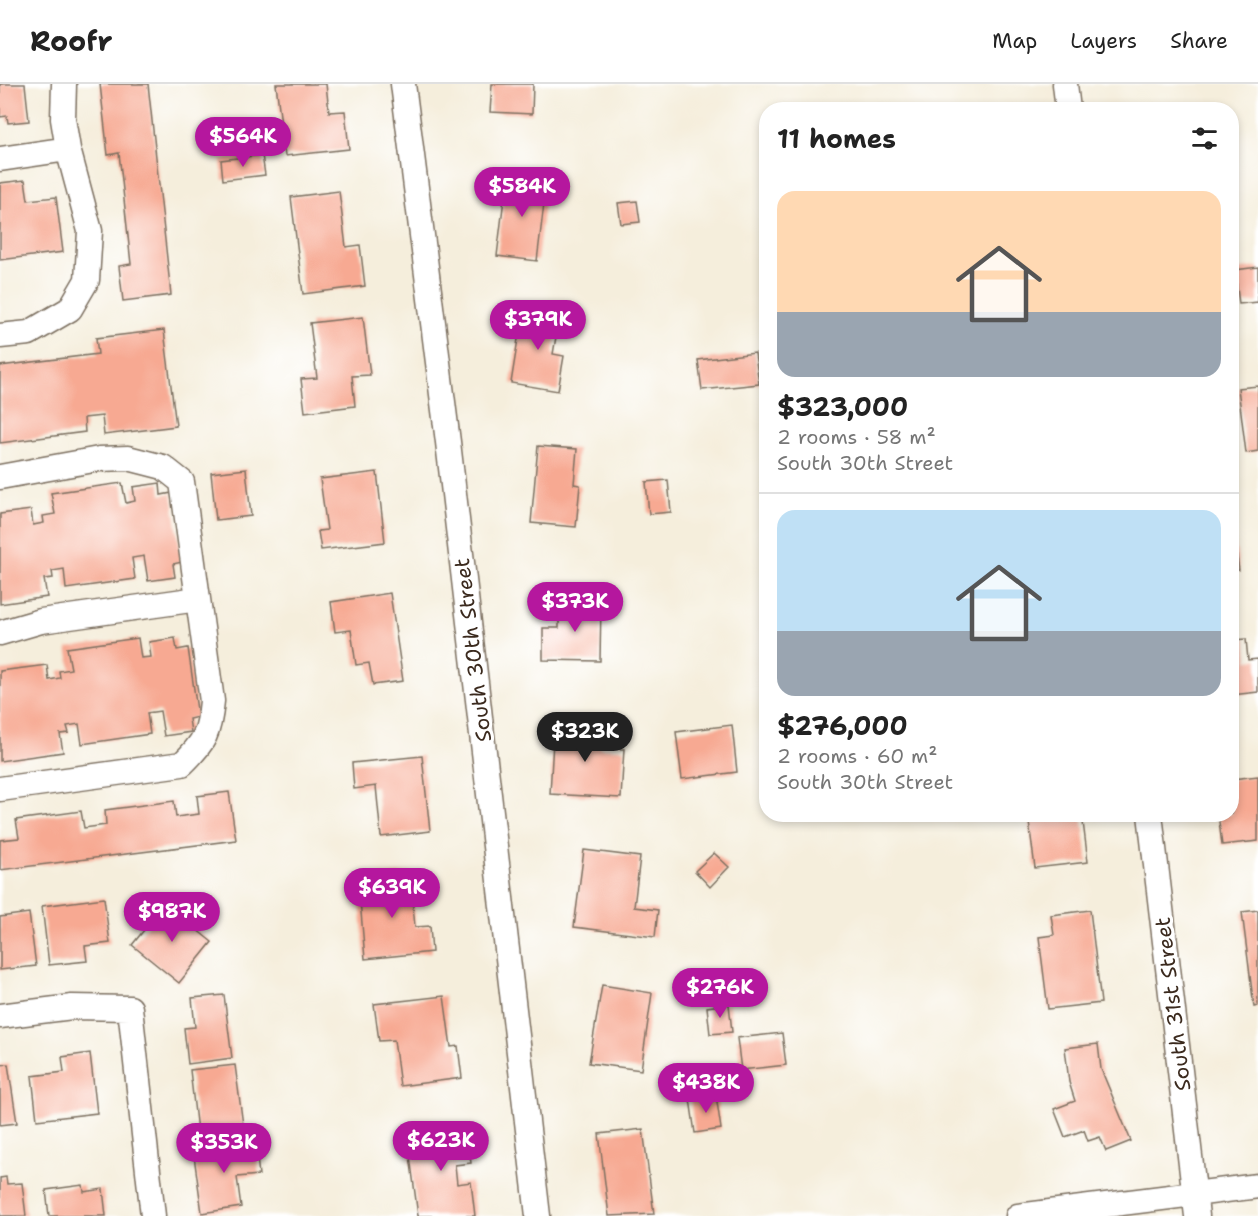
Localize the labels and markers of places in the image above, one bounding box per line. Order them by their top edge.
pin: $564K [201,117,285,168]
pin: $584K [480,167,564,218]
pin: $379K [496,300,580,351]
pin: $373K [533,582,617,633]
pin: $323K [543,712,627,763]
pin: $639K [350,868,434,919]
pin: $987K [130,892,214,943]
pin: $276K [678,968,762,1019]
pin: $438K [664,1063,748,1114]
pin: $623K [399,1121,483,1172]
pin: $353K [182,1123,266,1174]

